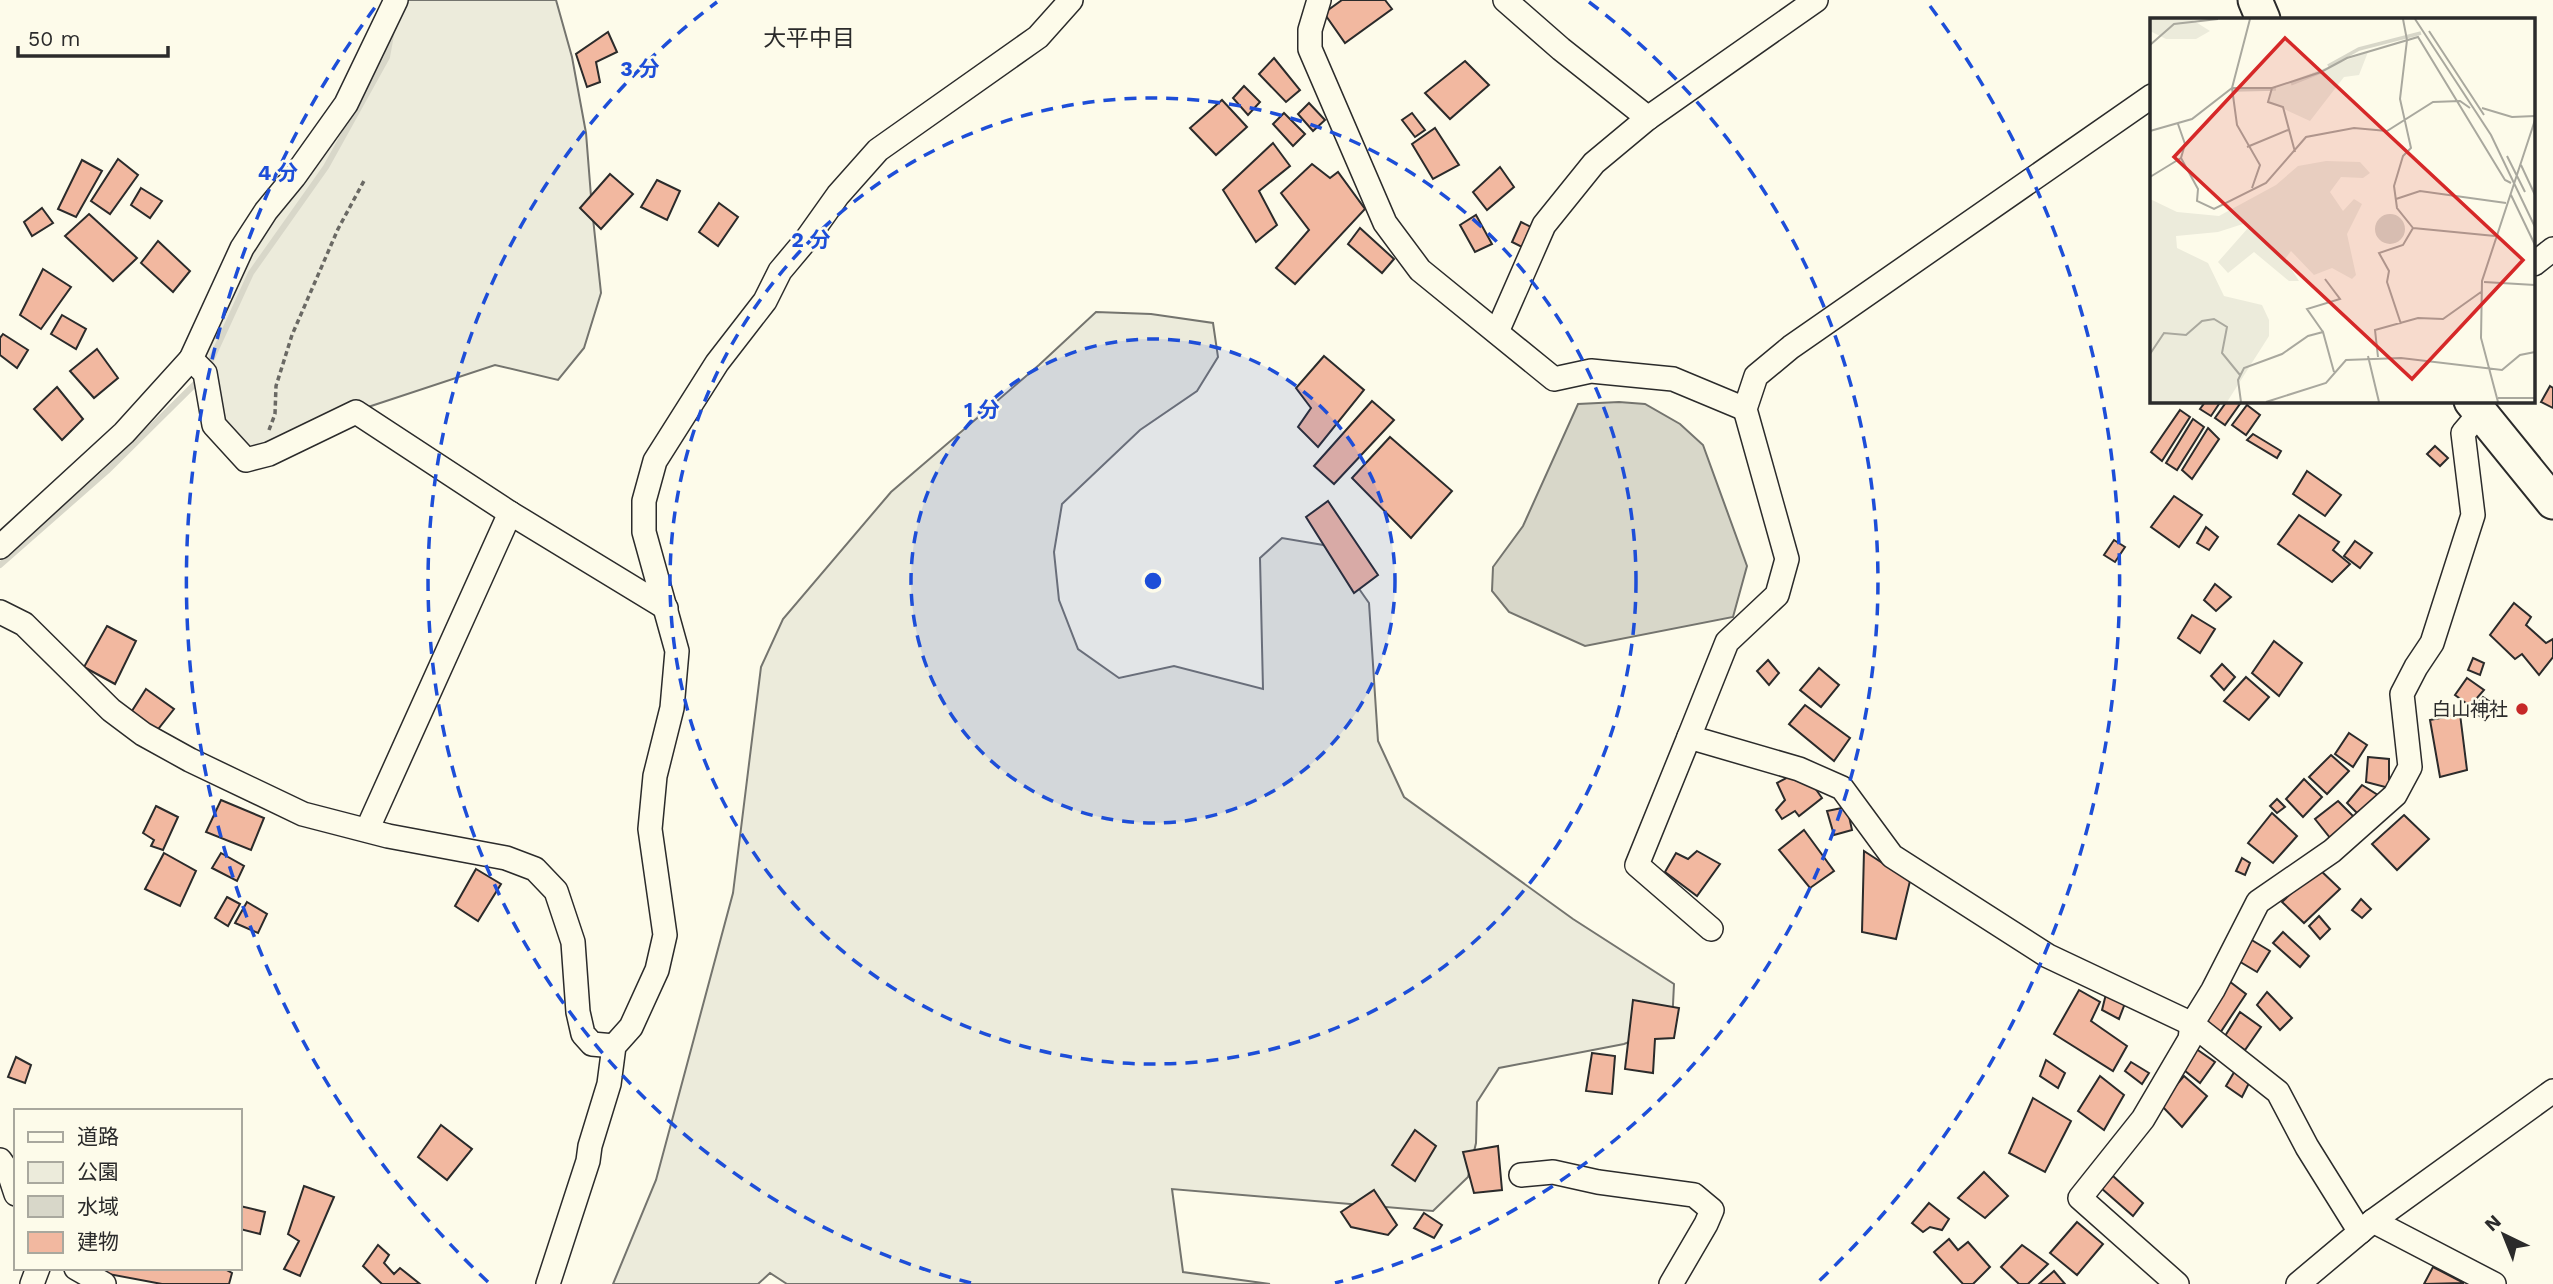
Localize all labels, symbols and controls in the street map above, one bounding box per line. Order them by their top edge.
scale bar [18,14,168,58]
inset map [2150,18,2536,402]
district label: 大平中目 [763,25,855,52]
text: 50 m [28,26,80,51]
text: 3 分 [620,56,660,81]
text: 4 分 [258,160,298,185]
text: 2 分 [791,227,831,252]
text: 1 分 [964,397,1000,422]
centre of rings [1141,569,1165,593]
place label: 白山神社 [2432,698,2508,721]
marker: 白山神社 [2514,701,2530,717]
legend [14,1109,242,1270]
text: 道路 [77,1124,119,1149]
text: 公園 [77,1159,119,1184]
text: 水域 [77,1194,119,1219]
north arrow [2469,1200,2539,1270]
text: N [2480,1210,2506,1236]
text: 建物 [77,1229,119,1254]

